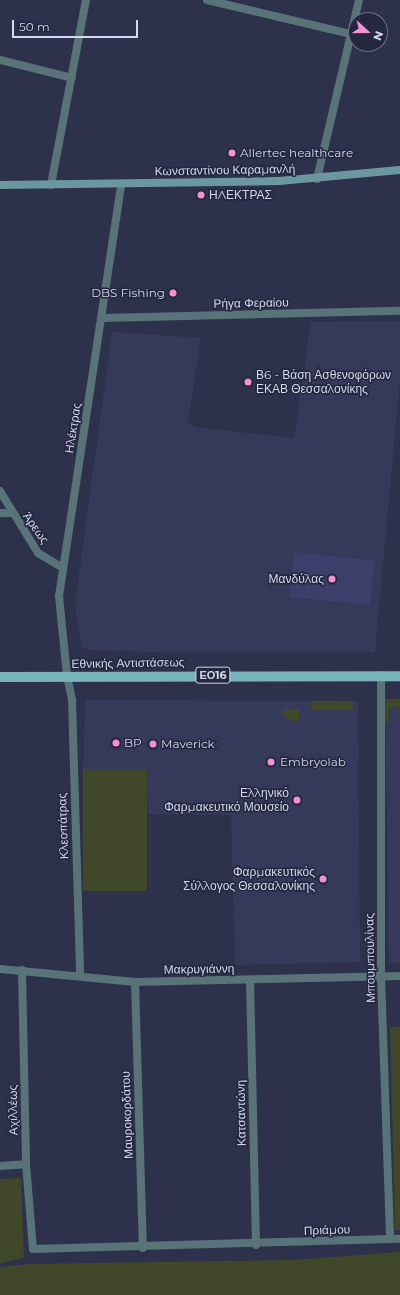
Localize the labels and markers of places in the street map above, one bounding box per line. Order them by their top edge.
place label: Allertec healthcare [240,146,353,160]
marker: Allertec healthcare [227,148,237,158]
place label: ΗΛΕΚΤΡΑΣ [209,188,272,202]
marker: ΗΛΕΚΤΡΑΣ [196,190,206,200]
place label: DBS Fishing [91,286,165,300]
marker: DBS Fishing [168,288,178,298]
place label: Β6 - Βάση Ασθενοφόρων ΕΚΑΒ Θεσσαλονίκης [256,368,391,396]
marker: Β6 - Βάση Ασθενοφόρων ΕΚΑΒ Θεσσαλονίκης [243,377,253,387]
place label: Μανδύλας [269,572,324,586]
marker: Μανδύλας [327,574,337,584]
place label: BP [124,736,142,750]
place label: Maverick [161,737,215,751]
marker: BP [111,738,121,748]
marker: Maverick [148,739,158,749]
place label: Embryolab [280,755,346,769]
marker: Embryolab [265,756,277,768]
place label: Ελληνικό Φαρμακευτικό Μουσείο [164,786,289,814]
marker: Ελληνικό Φαρμακευτικό Μουσείο [292,795,302,805]
place label: Φαρμακευτικός Σύλλογος Θεσσαλονίκης [183,865,315,893]
marker: Φαρμακευτικός Σύλλογος Θεσσαλονίκης [318,874,328,884]

